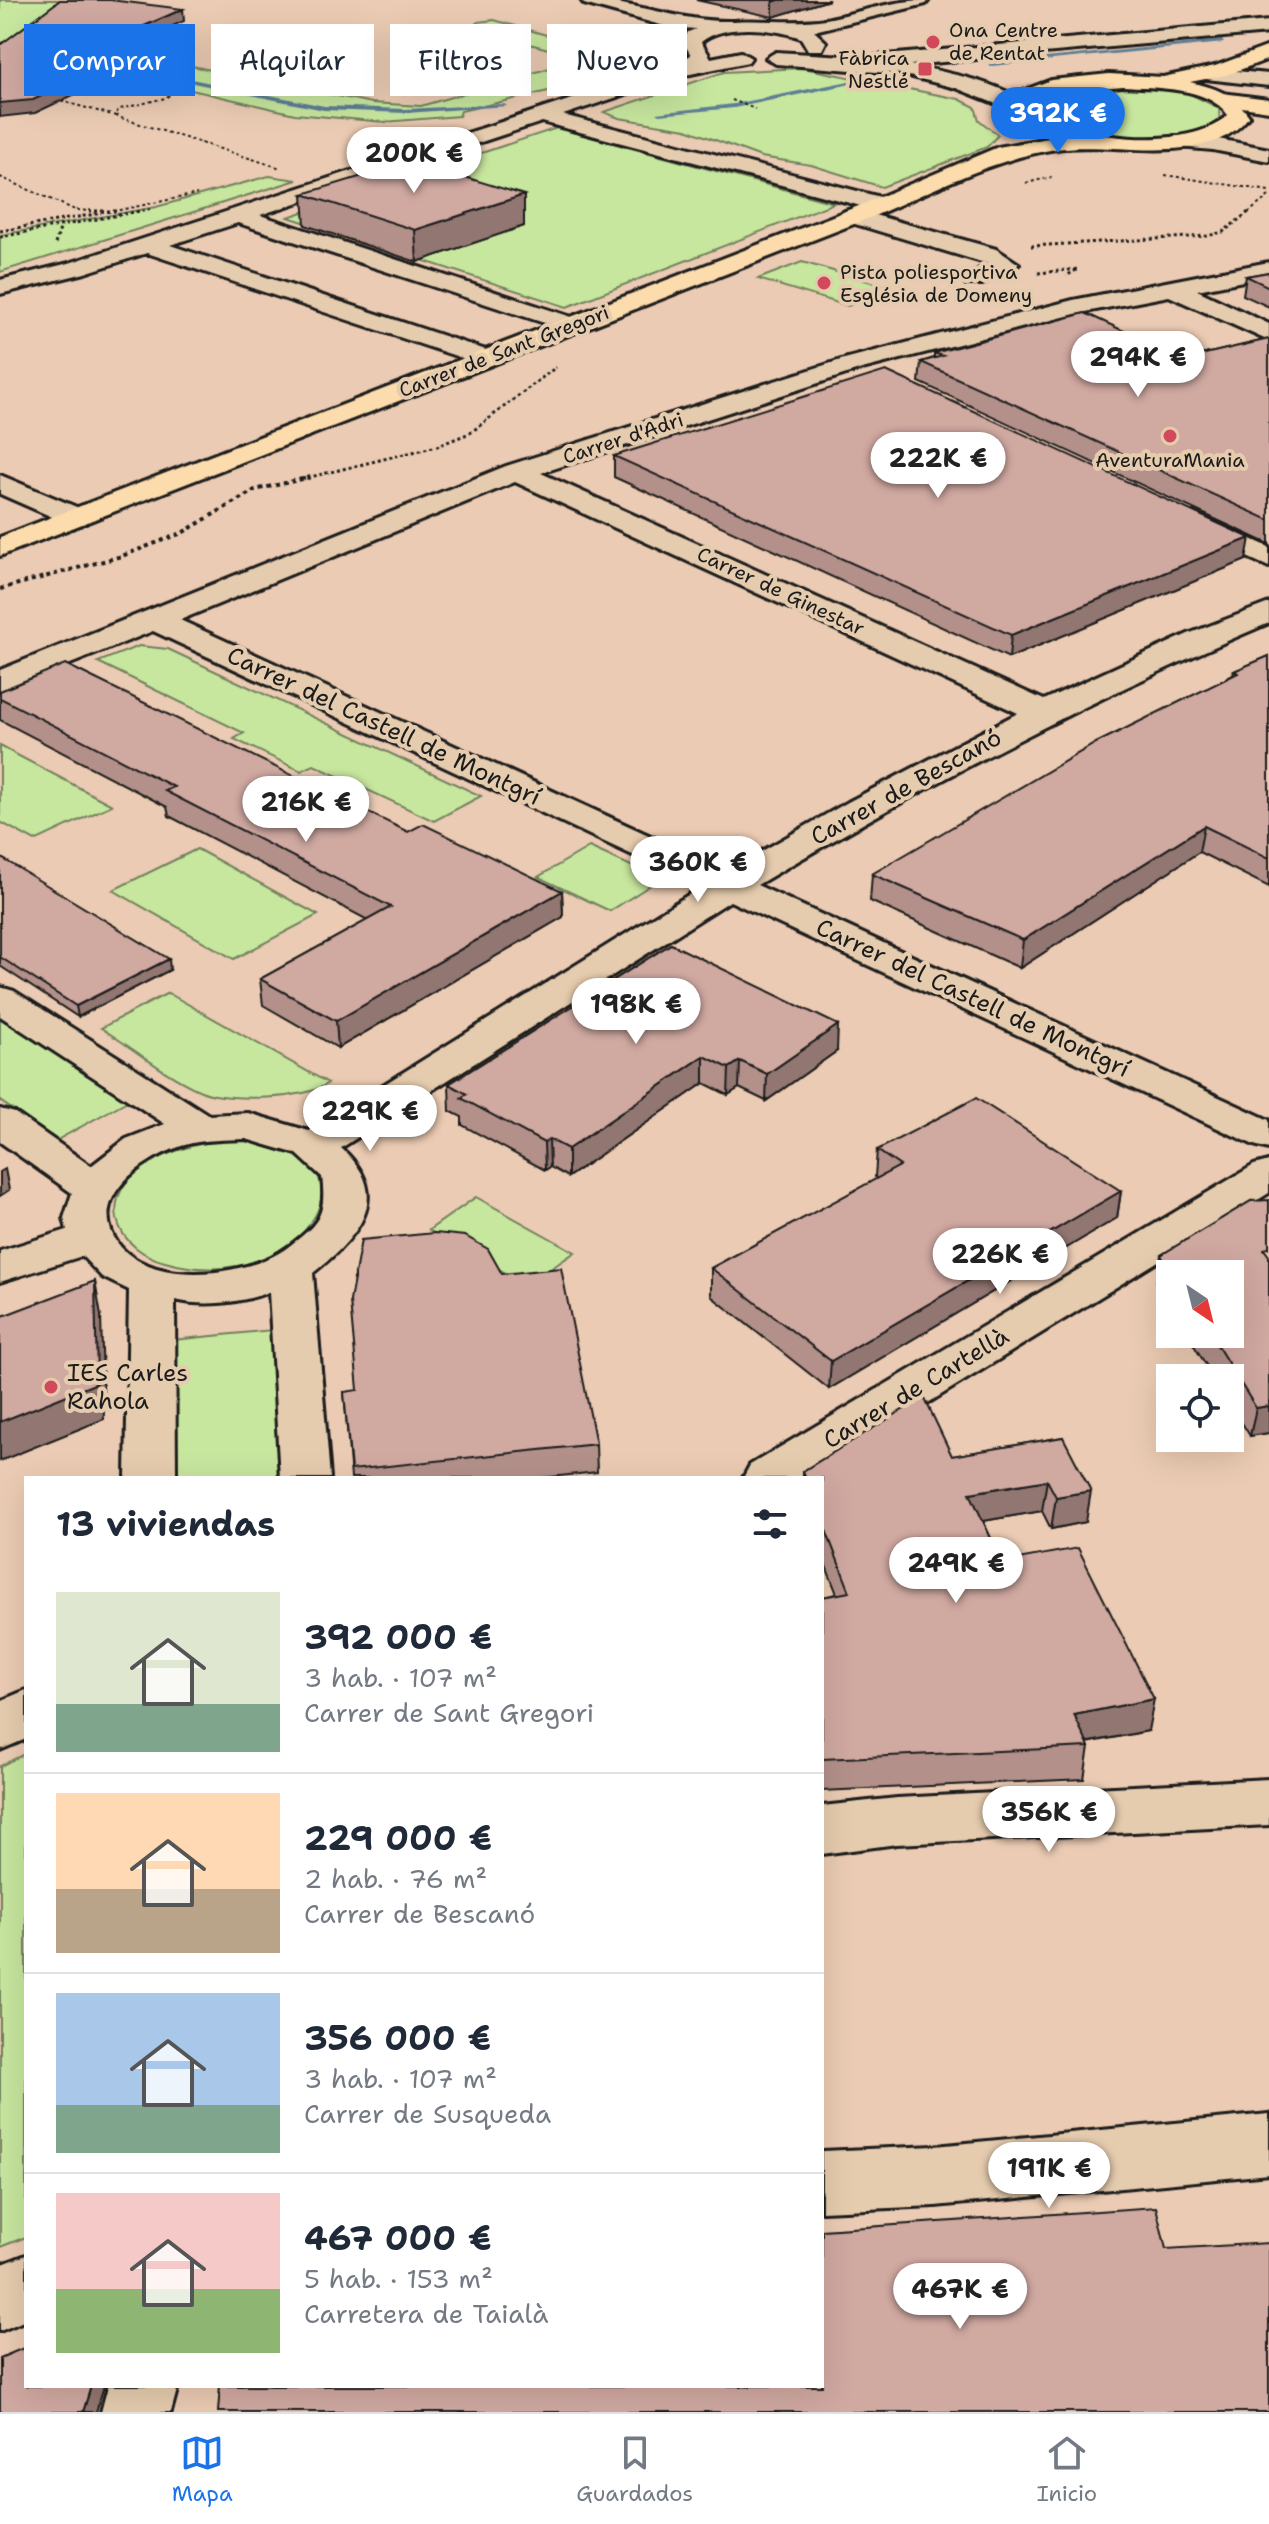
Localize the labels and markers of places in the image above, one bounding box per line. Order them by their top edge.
place label: Ona Centre de Rentat [949,17,1058,66]
marker: Ona Centre de Rentat [924,33,942,51]
place label: Fàbrica Nestlé [838,45,910,94]
marker: Fàbrica Nestlé [916,60,934,78]
pin: 392K € [993,87,1123,155]
pin: 200K € [349,127,479,195]
place label: Pista poliesportiva Església de Domeny [840,259,1032,308]
marker: Pista poliesportiva Església de Domeny [815,274,833,292]
pin: 294K € [1073,331,1203,399]
marker: AventuraMania [1161,427,1179,445]
pin: 222K € [873,432,1003,500]
place label: AventuraMania [1095,447,1245,473]
pin: 216K € [241,776,371,844]
pin: 360K € [633,836,763,904]
pin: 198K € [571,978,701,1046]
pin: 229K € [305,1085,435,1153]
pin: 226K € [935,1228,1065,1296]
place label: IES Carles Rahola [67,1357,188,1417]
marker: IES Carles Rahola [42,1378,60,1396]
pin: 249K € [891,1537,1021,1605]
pin: 356K € [984,1786,1114,1854]
pin: 191K € [984,2142,1114,2210]
pin: 467K € [895,2263,1025,2331]

